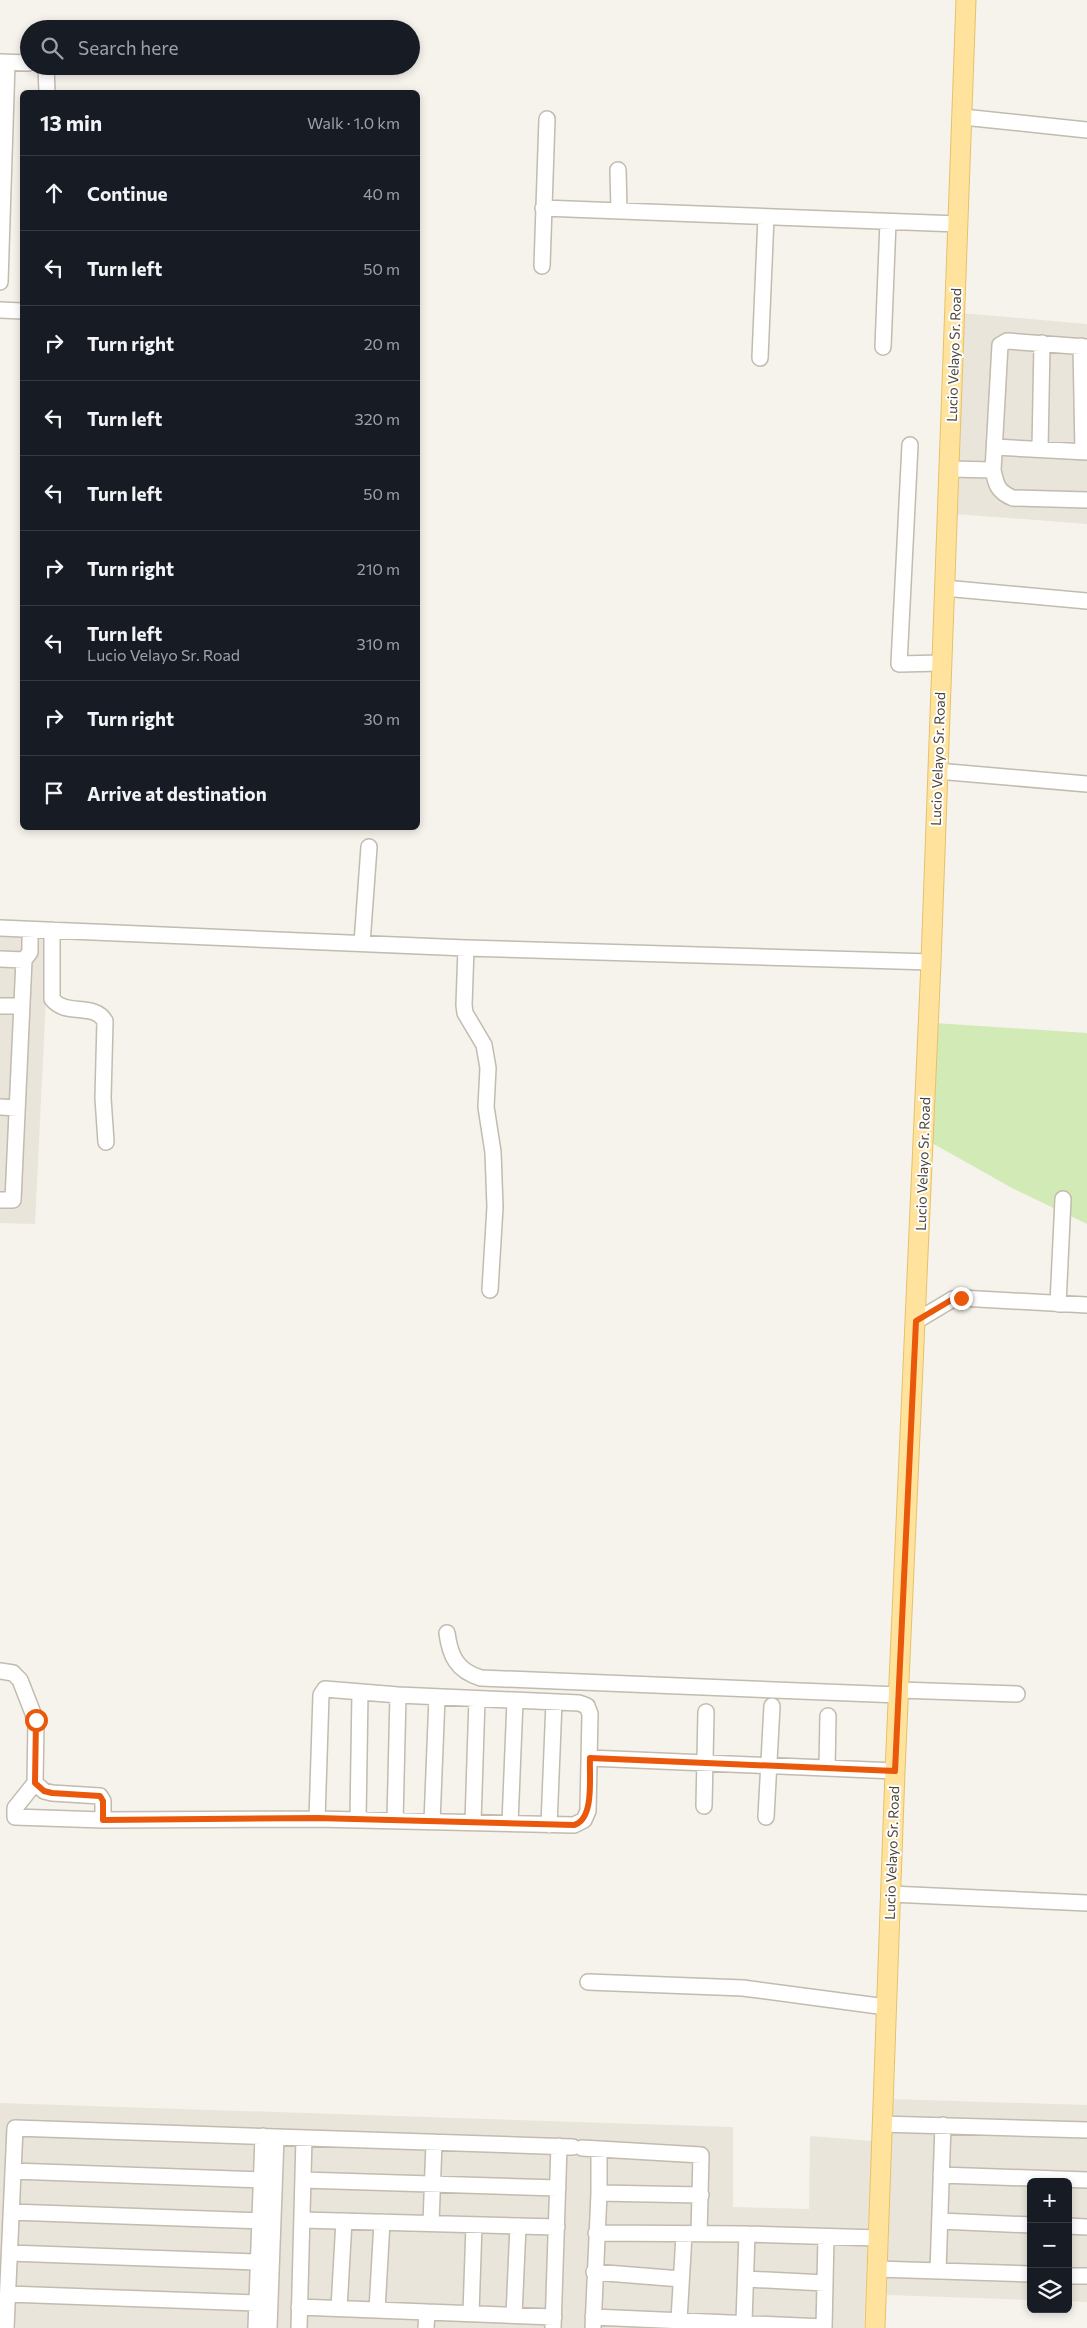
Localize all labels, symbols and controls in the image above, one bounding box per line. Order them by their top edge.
search box [20,20,420,75]
icon: search [38,34,66,62]
text: Search here [78,36,178,59]
text: 13 min [40,110,102,135]
text: Walk · 1.0 km [307,113,400,132]
icon: ahead [40,179,68,207]
text: Continue [87,182,167,205]
text: 40 m [363,184,400,203]
icon: left [40,254,68,282]
text: Turn left [87,257,162,280]
text: 50 m [363,259,400,278]
street label: Lucio Velayo Sr. Road [943,288,964,422]
icon: right [40,329,68,357]
text: Turn right [87,332,174,355]
text: 20 m [364,334,400,353]
icon: left [40,404,68,432]
text: Turn left [87,407,162,430]
text: 320 m [355,409,400,428]
icon: left [40,479,68,507]
text: Turn left [87,482,162,505]
text: 50 m [363,484,400,503]
icon: right [40,554,68,582]
text: Turn right [87,557,174,580]
text: 210 m [357,559,400,578]
text: Turn left [87,622,162,645]
icon: left [40,629,68,657]
text: 310 m [357,634,400,653]
text: Lucio Velayo Sr. Road [87,645,240,664]
street label: Lucio Velayo Sr. Road [927,692,948,826]
icon: right [40,704,68,732]
text: Turn right [87,707,174,730]
text: 30 m [363,709,400,728]
icon: arrive [40,779,68,807]
text: Arrive at destination [87,782,267,805]
street label: Lucio Velayo Sr. Road [912,1097,933,1231]
route end [950,1287,973,1310]
route start [25,1709,48,1732]
street label: Lucio Velayo Sr. Road [881,1786,902,1920]
map controls [1027,2178,1072,2313]
button: + [1027,2178,1072,2223]
button: − [1027,2223,1072,2268]
button: layers [1027,2268,1072,2313]

